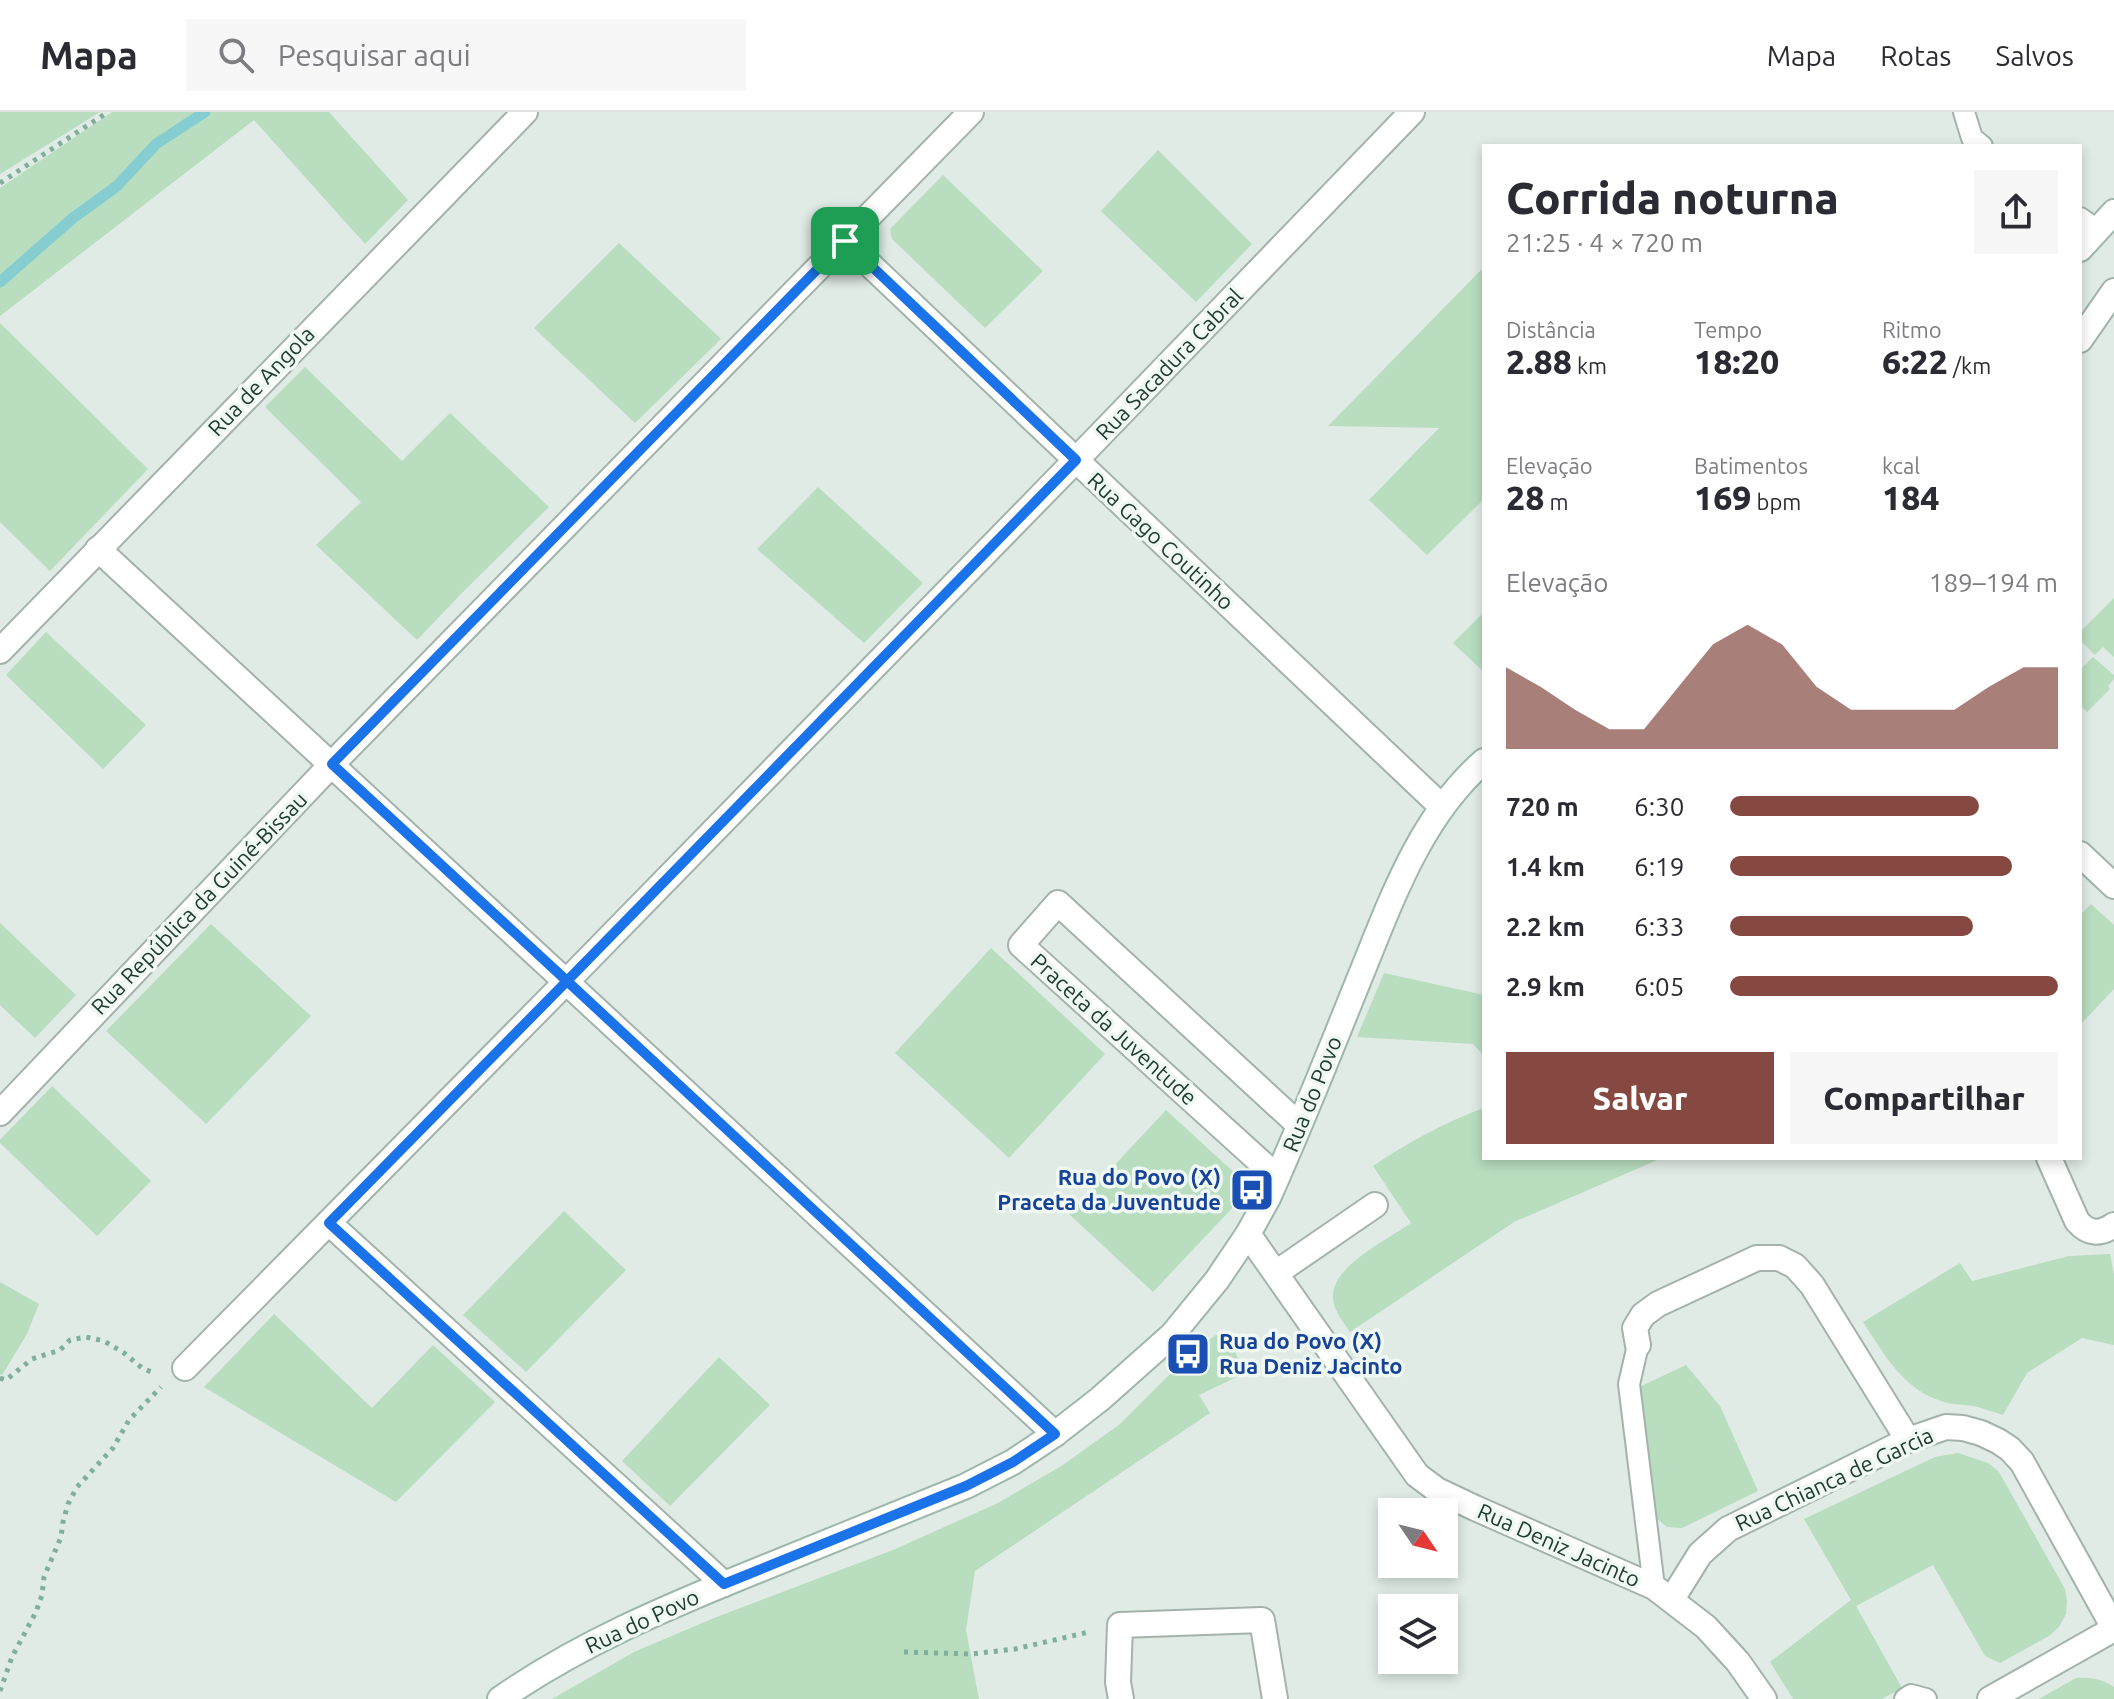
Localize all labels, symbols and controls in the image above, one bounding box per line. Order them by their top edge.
search box [186,19,746,91]
icon: search [214,33,258,77]
text: Mapa [40,34,138,76]
text: Pesquisar aqui [278,38,471,72]
text: Mapa [1767,40,1836,71]
text: Rotas [1880,40,1951,71]
text: Salvos [1995,40,2074,71]
button: share [1974,170,2058,254]
text: Corrida noturna [1506,173,1839,222]
pin [811,207,879,275]
icon: arrive [823,219,867,263]
text: 21:25 · 4 × 720 m [1506,228,1703,257]
street label: Rua Sacadura Cabral [1090,283,1247,444]
text: Distância [1506,317,1596,342]
text: Tempo [1694,317,1762,342]
text: Ritmo [1882,317,1942,342]
street label: Rua de Angola [202,321,319,440]
text: 2.88 [1506,342,1572,380]
text: 18:20 [1694,342,1779,380]
text: 6:22 [1882,342,1948,380]
text: km [1572,353,1607,378]
text: /km [1948,353,1991,378]
text: Elevação [1506,453,1593,478]
text: Batimentos [1694,453,1808,478]
text: kcal [1882,453,1920,478]
street label: Rua Gago Coutinho [1083,467,1239,615]
text: 28 [1506,478,1544,516]
text: 169 [1694,478,1752,516]
text: 184 [1882,478,1940,516]
text: m [1544,489,1568,514]
text: bpm [1752,489,1801,514]
text: Elevação [1506,568,1608,597]
text: 189–194 m [1929,568,2058,597]
street label: Rua República da Guiné-Bissau [86,786,312,1019]
text: 720 m [1506,792,1579,821]
text: 6:30 [1634,792,1684,821]
text: 1.4 km [1506,852,1585,881]
text: 6:19 [1634,852,1684,881]
text: 2.2 km [1506,912,1585,941]
text: 6:33 [1634,912,1684,941]
street label: Praceta da Juventude [1026,948,1202,1110]
text: 2.9 km [1506,972,1585,1001]
text: 6:05 [1634,972,1684,1001]
street label: Rua do Povo [1277,1032,1346,1155]
button: Salvar [1506,1052,1774,1144]
button: Compartilhar [1790,1052,2058,1144]
place label: Rua do Povo (X) Praceta da Juventude [997,1164,1221,1214]
bus stop icon: Rua do Povo (X) Praceta da Juventude [1228,1166,1276,1214]
place label: Rua do Povo (X) Rua Deniz Jacinto [1219,1328,1403,1378]
bus stop icon: Rua do Povo (X) Rua Deniz Jacinto [1164,1330,1212,1378]
street label: Rua Chianca de Garcia [1731,1422,1937,1535]
north arrow [1378,1498,1458,1578]
map controls [1378,1498,1458,1674]
street label: Rua Deniz Jacinto [1474,1498,1644,1592]
street label: Rua do Povo [581,1583,703,1658]
button: layers [1378,1594,1458,1674]

